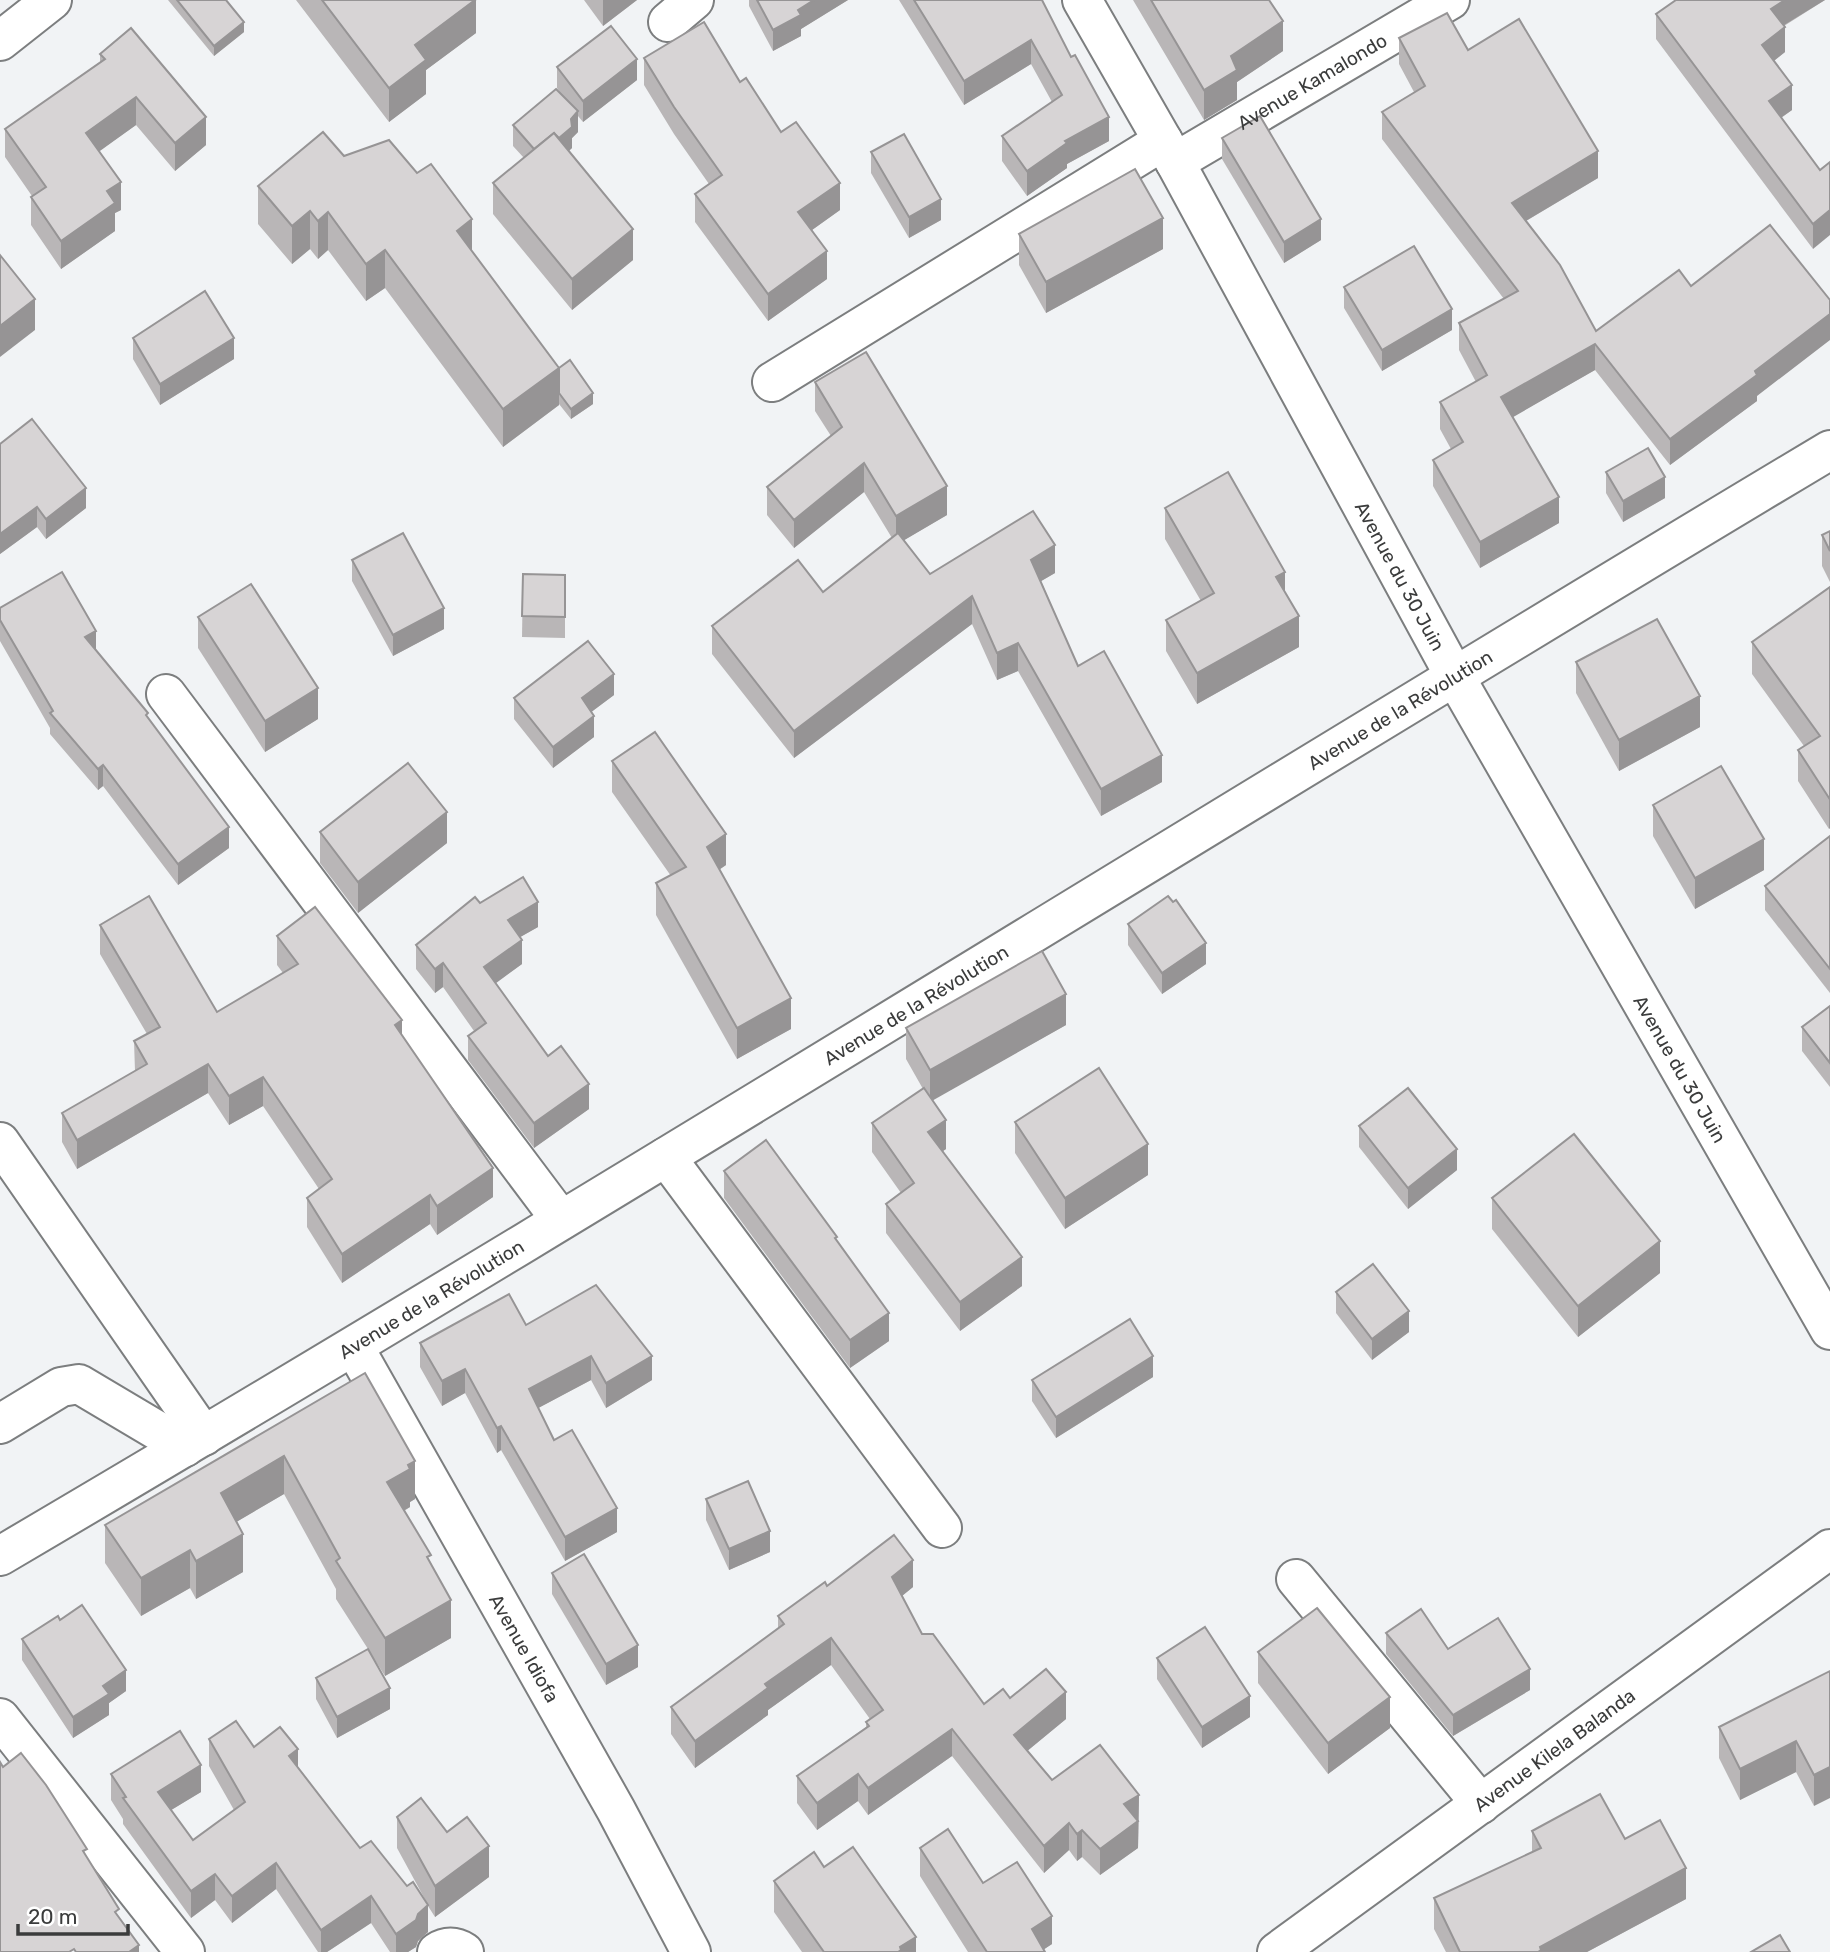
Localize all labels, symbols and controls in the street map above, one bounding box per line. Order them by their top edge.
street label: Avenue Kamalondo [1233,29,1391,135]
street label: Avenue du 30 Juin [1350,498,1450,655]
street label: Avenue de la Révolution [1304,645,1497,775]
street label: Avenue de la Révolution [820,940,1013,1070]
street label: Avenue du 30 Juin [1628,991,1731,1147]
street label: Avenue de la Révolution [335,1235,528,1364]
street label: Avenue Idiofa [484,1590,564,1707]
street label: Avenue Kilela Balanda [1469,1684,1640,1817]
scale bar [18,1892,128,1936]
text: 20 m [28,1904,77,1929]

